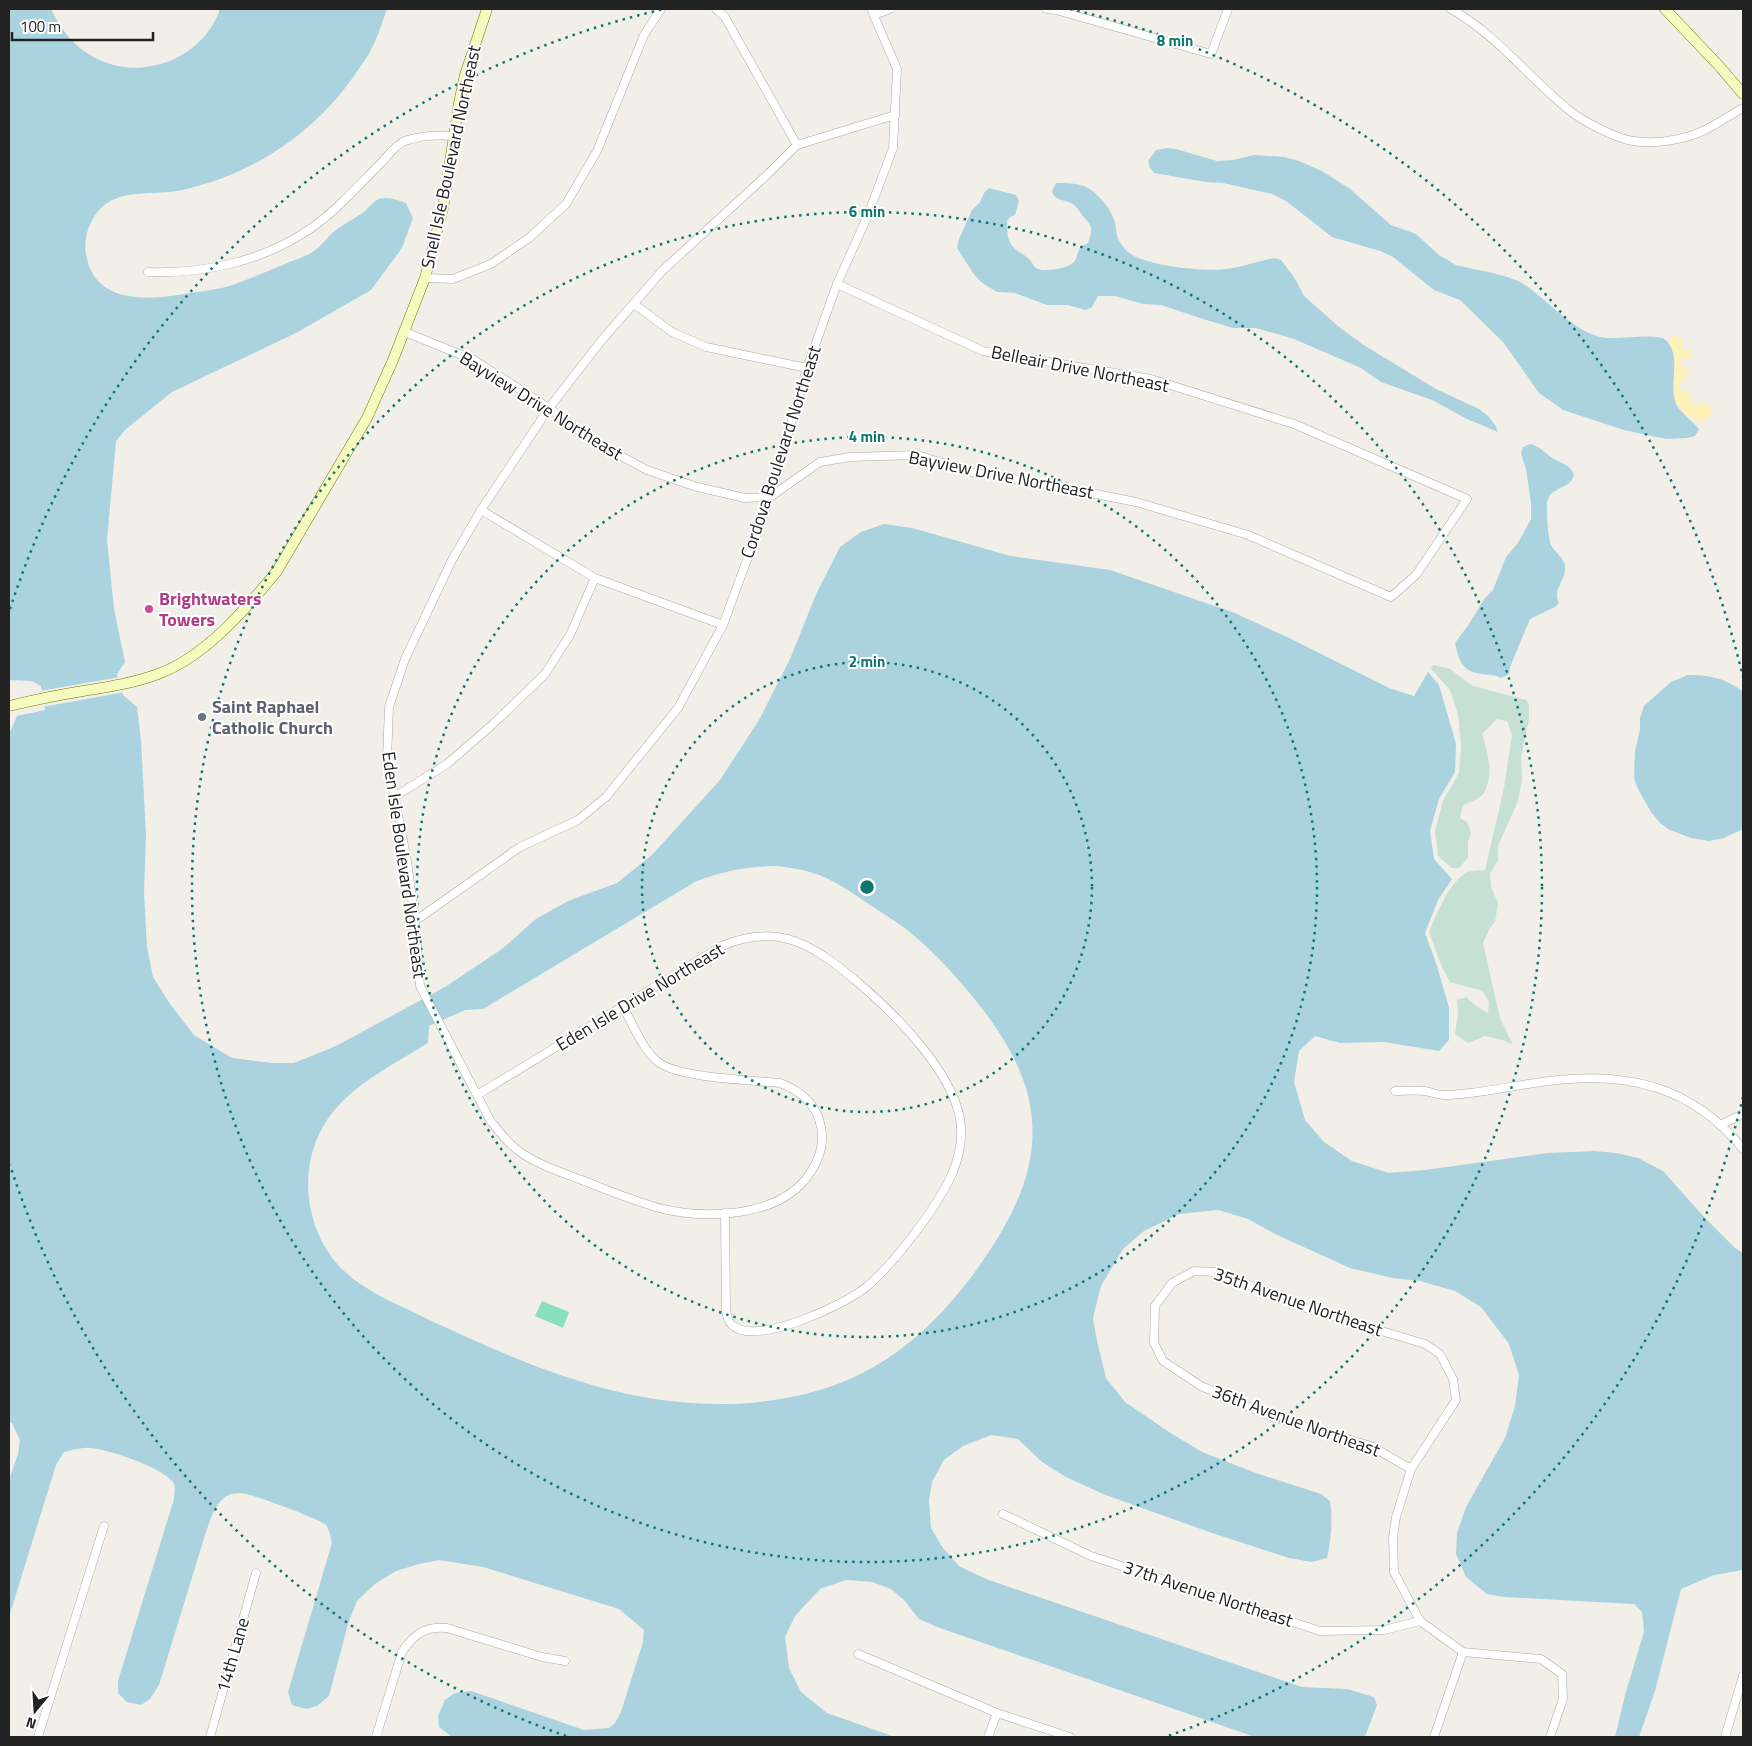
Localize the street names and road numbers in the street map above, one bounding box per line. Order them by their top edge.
street label: Snell Isle Boulevard Northeast [414,42,488,271]
street label: Belleair Drive Northeast [989,338,1172,399]
street label: Cordova Boulevard Northeast [733,341,828,562]
street label: Bayview Drive Northeast [454,344,629,467]
street label: Bayview Drive Northeast [906,443,1097,506]
street label: Eden Isle Boulevard Northeast [375,750,434,981]
street label: Eden Isle Drive Northeast [551,935,730,1058]
street label: 35th Avenue Northeast [1210,1260,1387,1343]
street label: 36th Avenue Northeast [1208,1378,1385,1464]
street label: 37th Avenue Northeast [1120,1553,1297,1634]
street label: 14th Lane [209,1614,256,1695]

